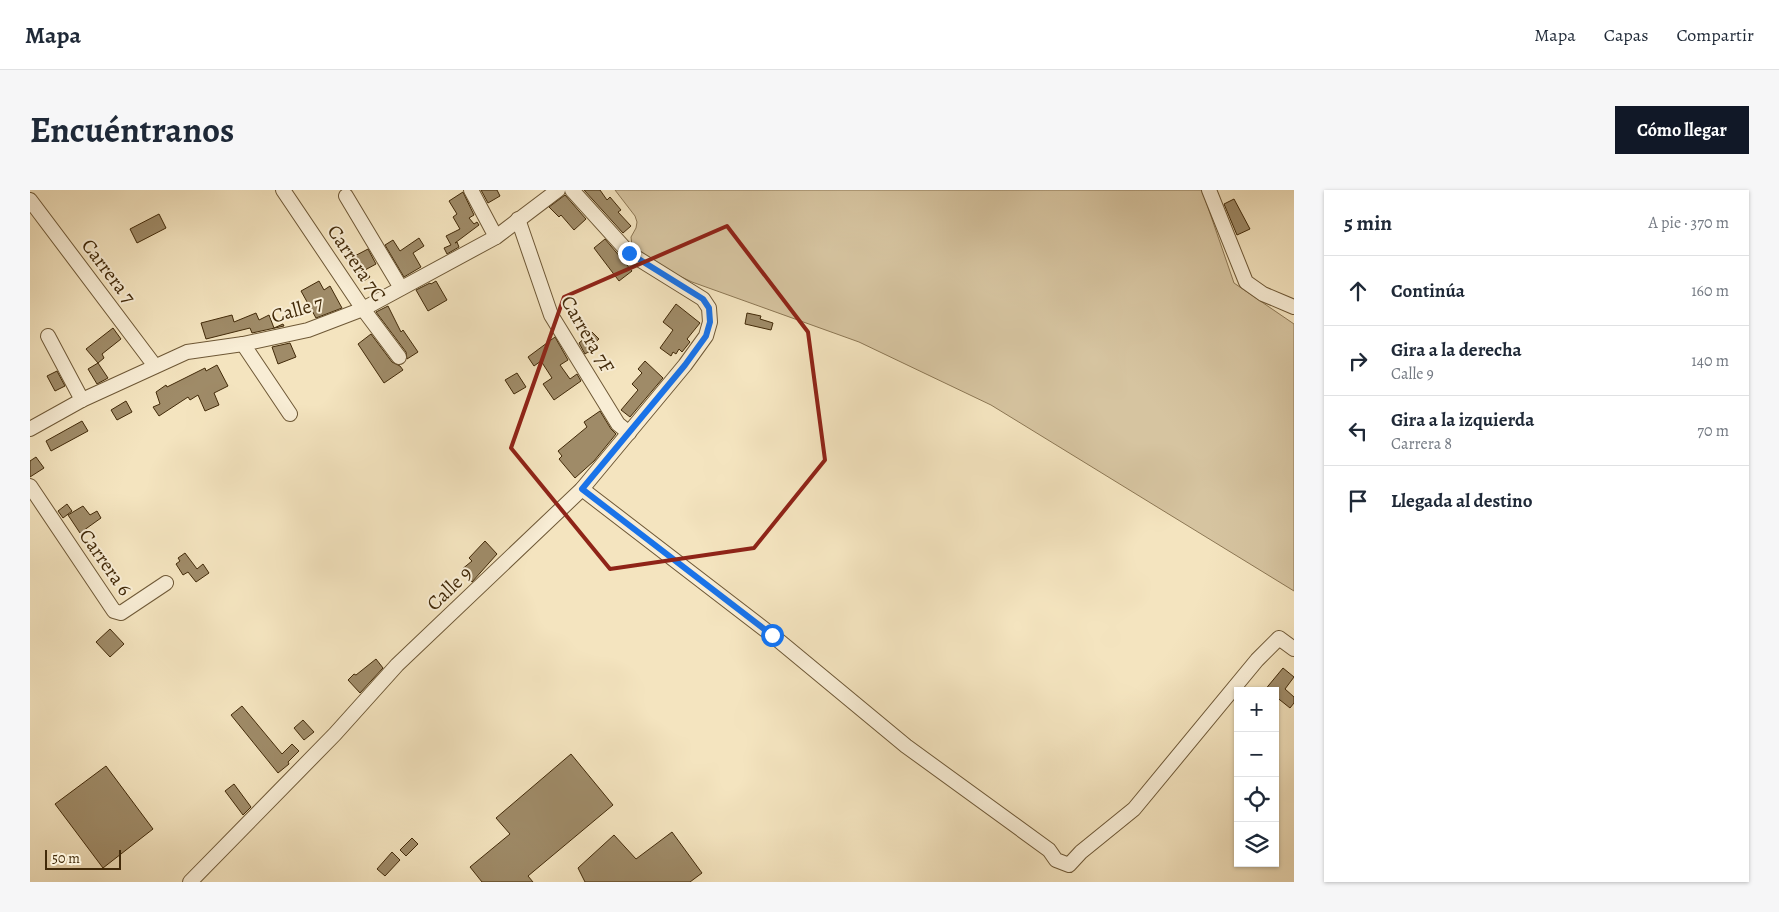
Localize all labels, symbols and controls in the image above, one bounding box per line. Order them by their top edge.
text: Mapa [25,19,81,51]
text: Mapa [1534,23,1576,47]
text: Capas [1604,23,1648,47]
text: Compartir [1676,23,1754,47]
text: Encuéntranos [30,106,234,154]
button: Cómo llegar [1615,106,1749,154]
text: 5 min [1344,209,1392,237]
text: A pie · 370 m [1648,212,1729,234]
street label: Carrera 7C [321,219,392,307]
street label: Carrera 7 [75,233,142,310]
route end [618,242,641,265]
icon: ahead [1344,277,1372,305]
text: Continúa [1391,278,1465,304]
text: 160 m [1691,280,1729,302]
street label: Calle 7 [268,289,327,330]
street label: Carrera 7F [555,291,621,378]
text: Gira a la derecha [1391,337,1522,363]
icon: right [1344,347,1372,375]
text: 140 m [1691,350,1729,372]
text: Calle 9 [1391,363,1434,385]
text: Gira a la izquierda [1391,407,1534,433]
icon: left [1344,417,1372,445]
text: 70 m [1697,420,1729,442]
text: Carrera 8 [1391,433,1452,455]
icon: arrive [1344,487,1372,515]
text: Llegada al destino [1391,488,1533,514]
street label: Carrera 6 [73,523,138,601]
street label: Calle 9 [421,560,478,617]
route start [761,624,784,647]
map controls [1234,687,1279,867]
button: + [1234,687,1279,732]
button: − [1234,732,1279,777]
button: locate [1234,777,1279,822]
button: layers [1234,822,1279,867]
scale bar [45,847,121,870]
text: 50 m [52,849,80,868]

